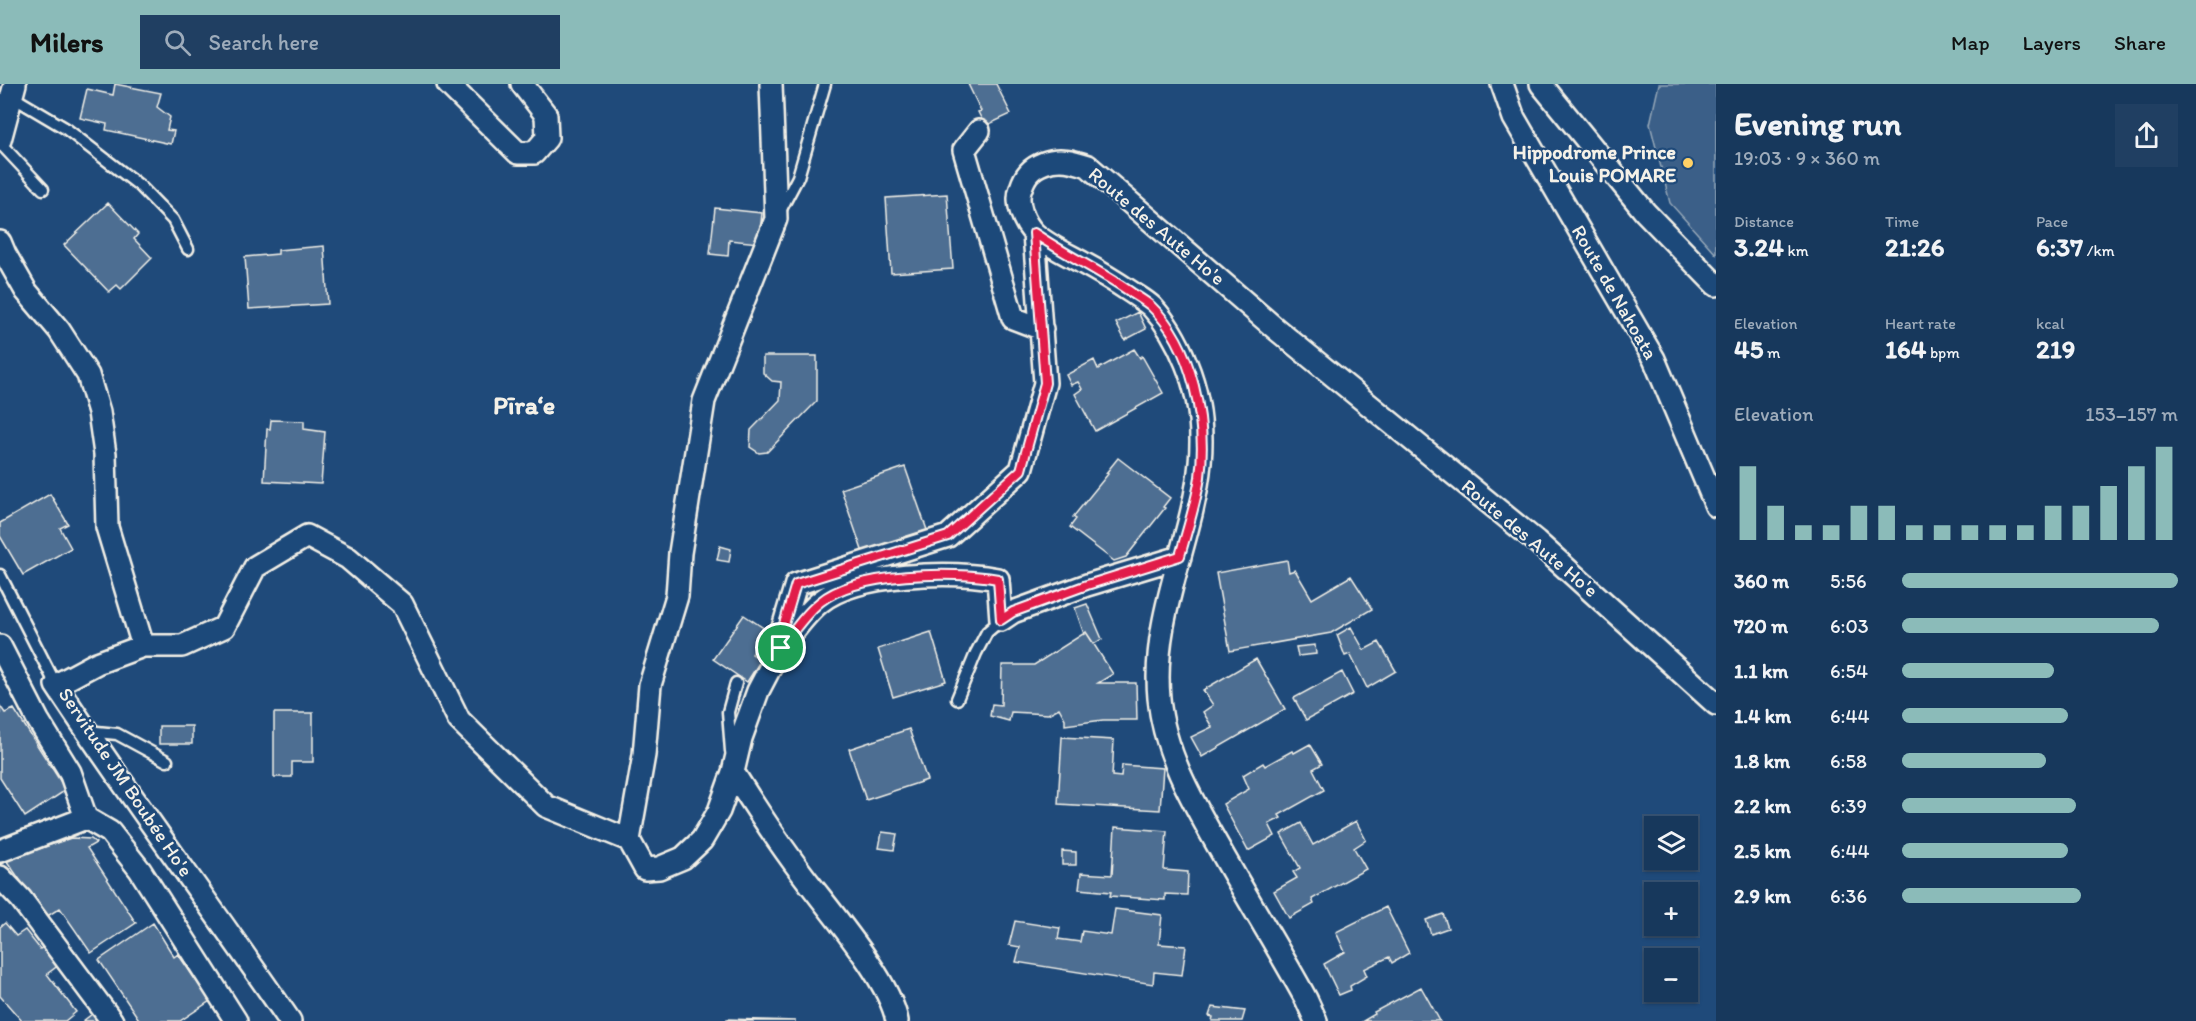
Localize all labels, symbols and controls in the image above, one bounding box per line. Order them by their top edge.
search box [140,15,560,69]
text: Milers [30,25,104,59]
icon: search [161,26,194,59]
text: Search here [209,29,319,56]
text: Map [1951,30,1990,55]
text: Layers [2023,30,2081,55]
text: Share [2114,30,2166,55]
text: Evening run [1734,104,1901,143]
button: share [2115,104,2178,167]
place label: Hippodrome Prince Louis POMARE [1513,140,1676,187]
text: 19:03 · 9 × 360 m [1734,146,1880,170]
marker: Hippodrome Prince Louis POMARE [1681,156,1695,170]
street label: Route des Aute Ho'e [1084,162,1230,290]
text: Distance [1734,212,1794,231]
text: Time [1885,212,1919,231]
text: Pace [2036,212,2068,231]
street label: Route de Nahoata [1567,220,1663,364]
text: 3.24 [1734,231,1784,263]
text: 21:26 [1885,231,1945,263]
text: 6:37 [2036,231,2083,263]
text: km [1784,241,1809,260]
text: /km [2083,241,2115,260]
text: Elevation [1734,314,1798,333]
text: Heart rate [1885,314,1956,333]
text: kcal [2036,314,2064,333]
text: 45 [1734,333,1763,365]
text: 164 [1885,333,1926,365]
text: 219 [2036,333,2075,365]
text: m [1763,343,1780,362]
text: bpm [1926,343,1960,362]
district label: Pīraʻe [493,389,555,421]
text: Elevation [1734,402,1813,426]
text: 153–157 m [2085,402,2178,426]
street label: Route des Aute Ho'e [1457,474,1603,602]
text: 360 m [1734,569,1789,593]
text: 5:56 [1830,569,1866,593]
text: 720 m [1734,614,1788,638]
text: 6:03 [1830,614,1869,638]
pin [755,622,806,673]
icon: arrive [764,631,797,664]
text: 1.1 km [1734,659,1788,683]
text: 6:54 [1830,659,1868,683]
street label: Servitude JM Boubée Ho'e [54,683,198,881]
text: 1.4 km [1734,704,1791,728]
text: 6:44 [1830,704,1870,728]
text: 1.8 km [1734,749,1790,773]
text: 6:58 [1830,749,1867,773]
text: 2.2 km [1734,794,1791,818]
text: 6:39 [1830,794,1867,818]
map controls [1644,816,1698,1002]
button: layers [1644,816,1698,870]
text: 2.5 km [1734,839,1791,863]
text: 6:44 [1830,839,1870,863]
button: + [1644,882,1698,936]
text: 2.9 km [1734,884,1791,908]
text: 6:36 [1830,884,1867,908]
button: − [1644,948,1698,1002]

